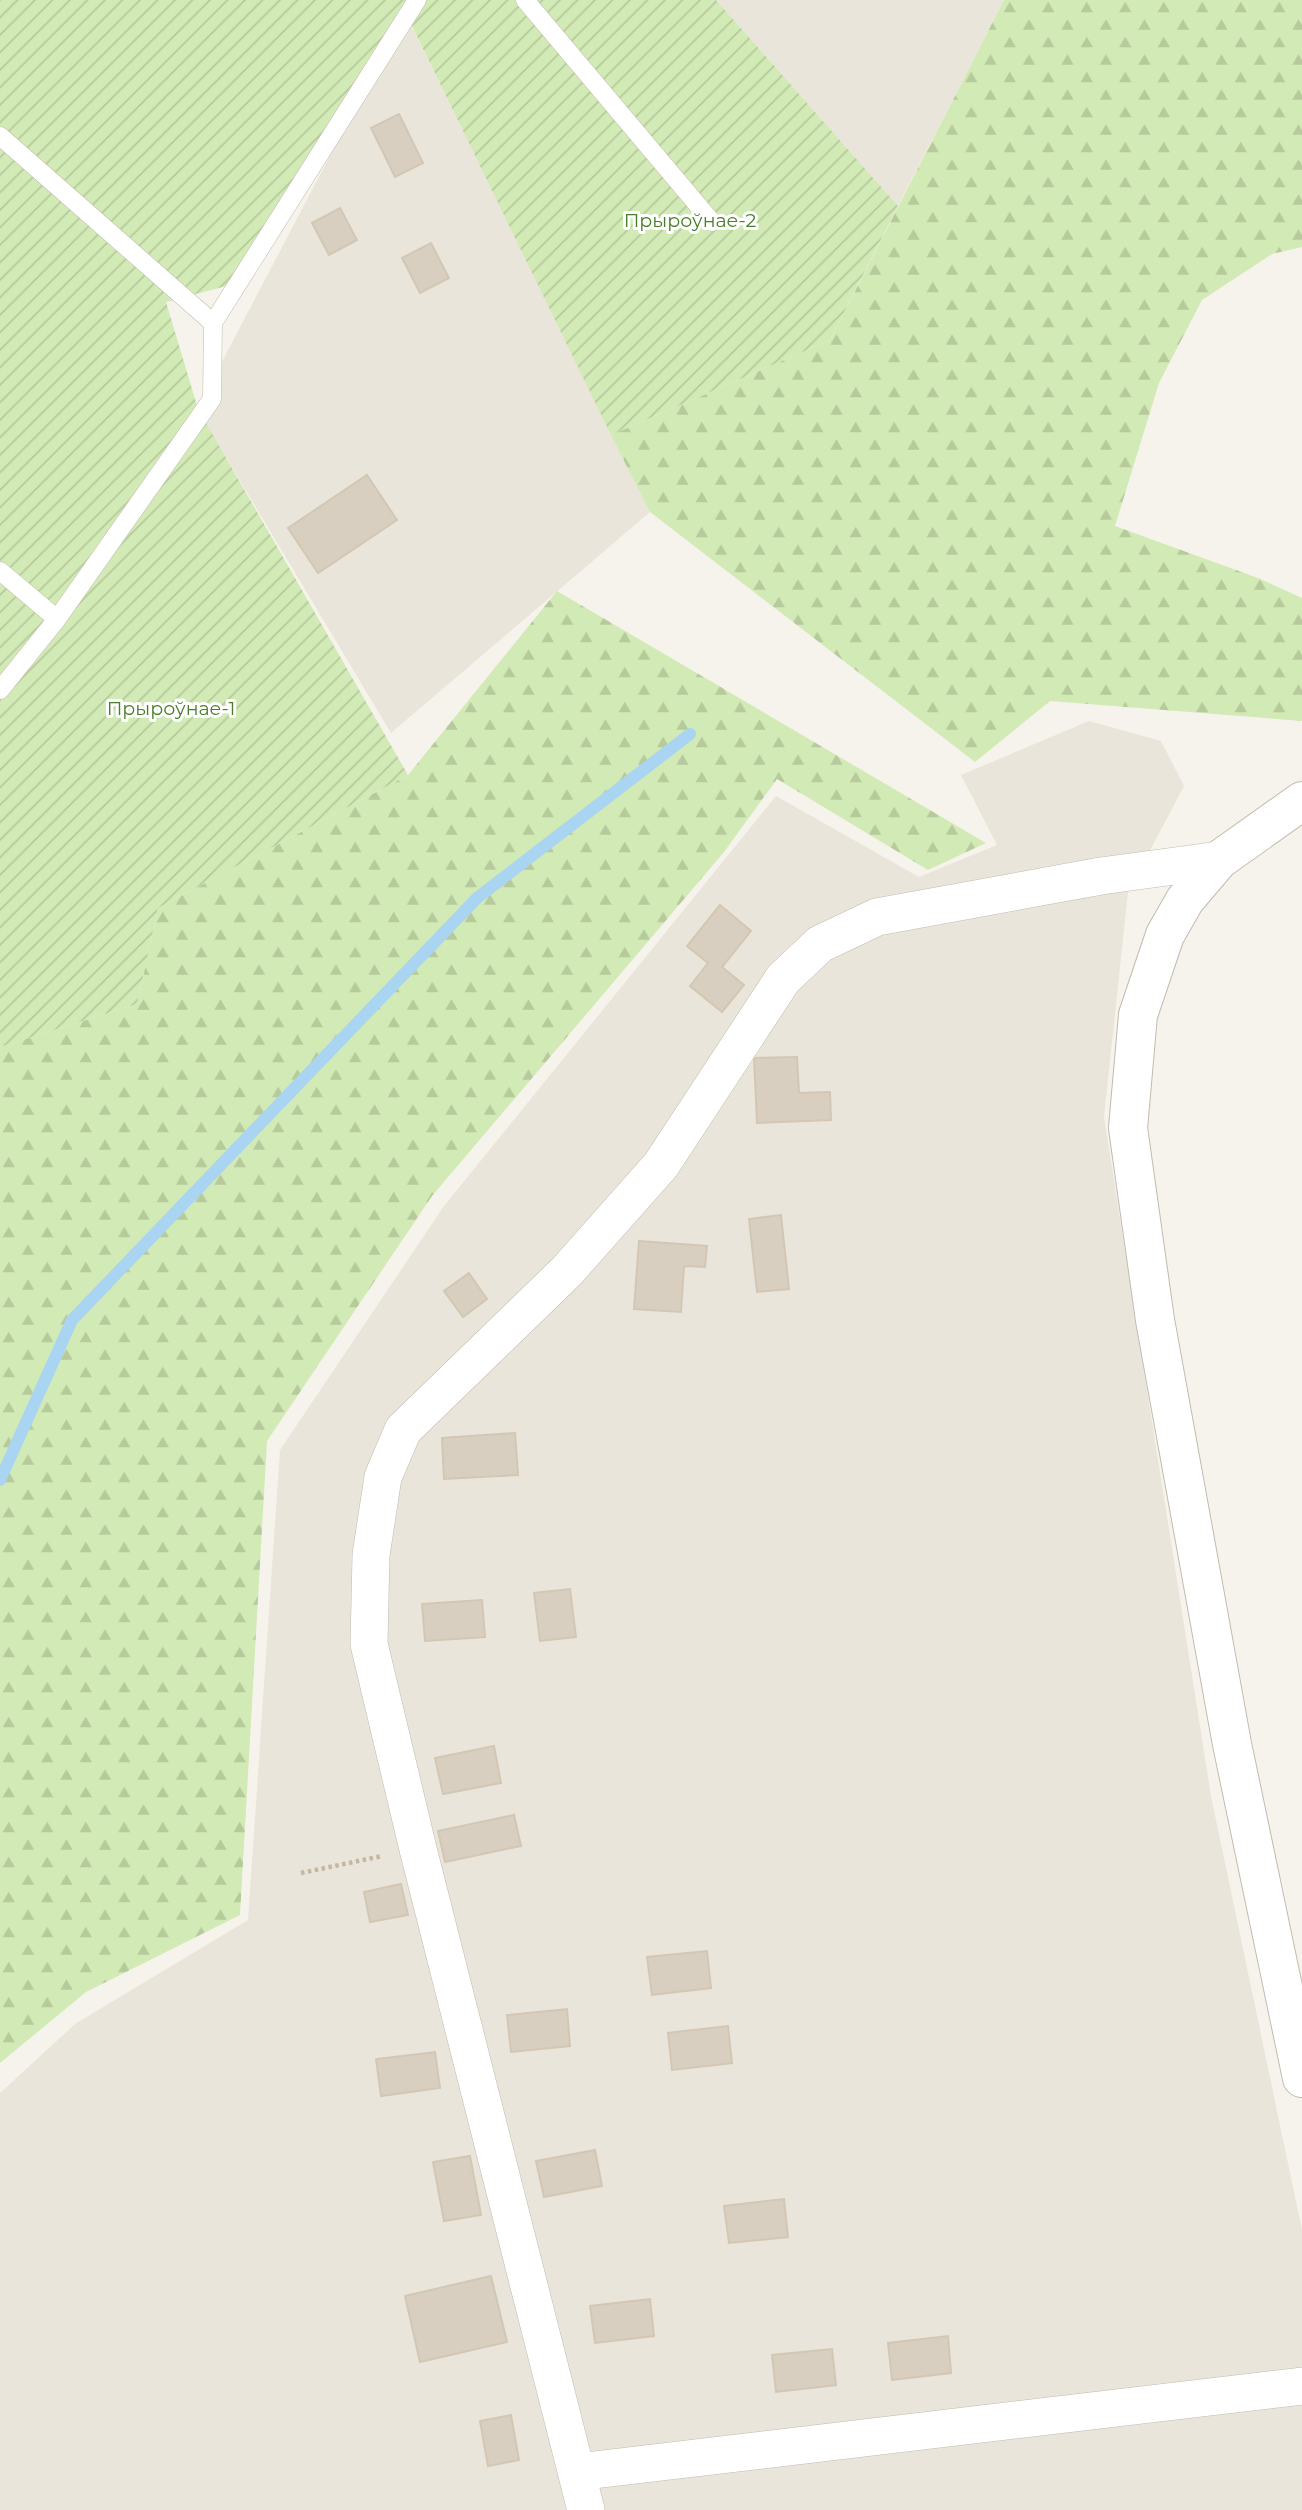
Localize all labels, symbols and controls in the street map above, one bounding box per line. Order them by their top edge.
park label: Прыроўнае-2 [624,209,757,232]
park label: Прыроўнае-1 [107,697,235,720]

